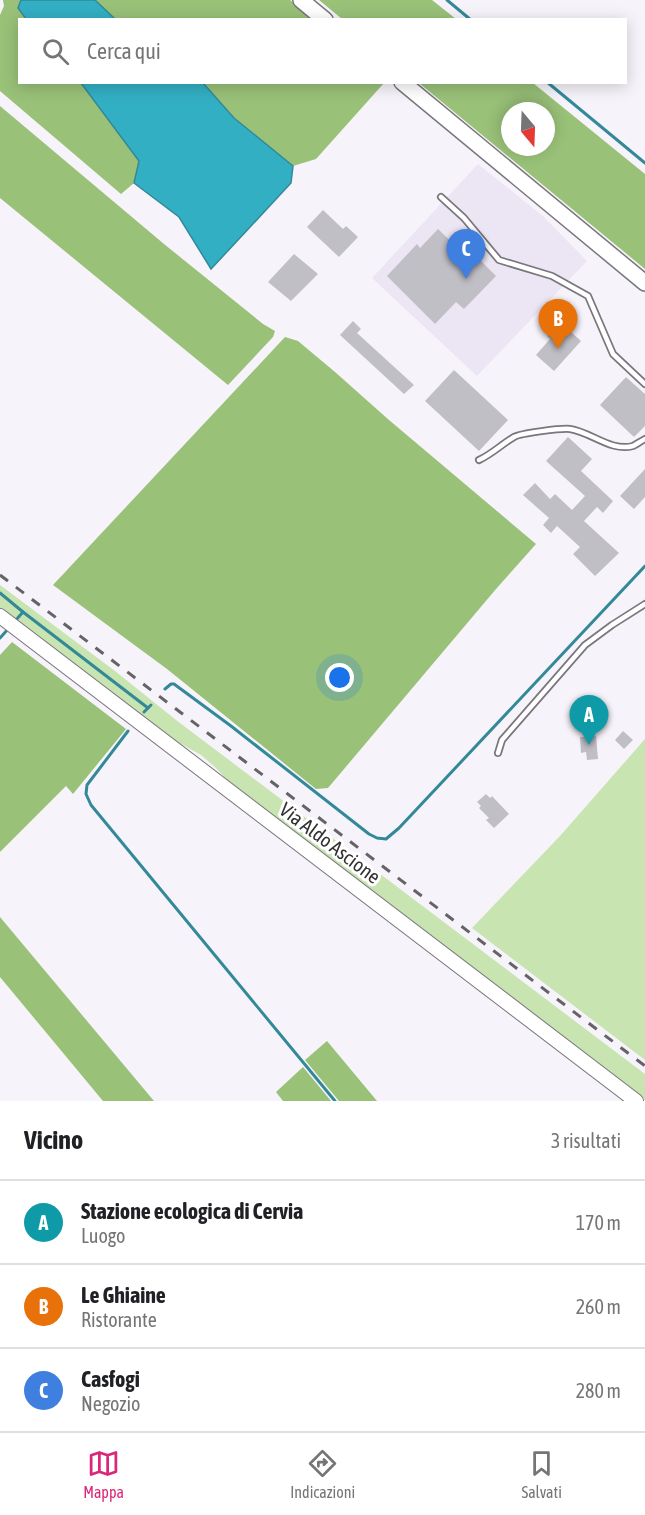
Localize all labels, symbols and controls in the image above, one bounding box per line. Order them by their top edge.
search box [18,18,627,84]
icon: search [39,35,72,68]
text: Cerca qui [87,38,161,64]
north arrow [501,102,555,156]
pin: C [446,230,486,279]
pin: B [538,300,578,349]
your location [325,663,354,692]
pin: A [570,696,608,745]
street label: Via Aldo Ascione [275,797,385,888]
text: Vicino [24,1125,83,1155]
text: 3 risultati [551,1129,621,1152]
text: Stazione ecologica di Cervia [81,1198,303,1224]
text: A [39,1211,48,1234]
text: 170 m [576,1211,621,1234]
text: Luogo [81,1224,125,1247]
text: Le Ghiaine [81,1282,166,1308]
text: B [39,1295,48,1318]
text: 260 m [576,1295,621,1318]
text: Ristorante [81,1308,157,1331]
text: Casfogi [81,1366,140,1392]
text: C [39,1379,48,1402]
text: 280 m [576,1379,621,1402]
text: Negozio [81,1392,140,1415]
tab: Mappa [83,1447,124,1501]
tab: Indicazioni [290,1447,355,1501]
tab: Salvati [521,1447,562,1501]

